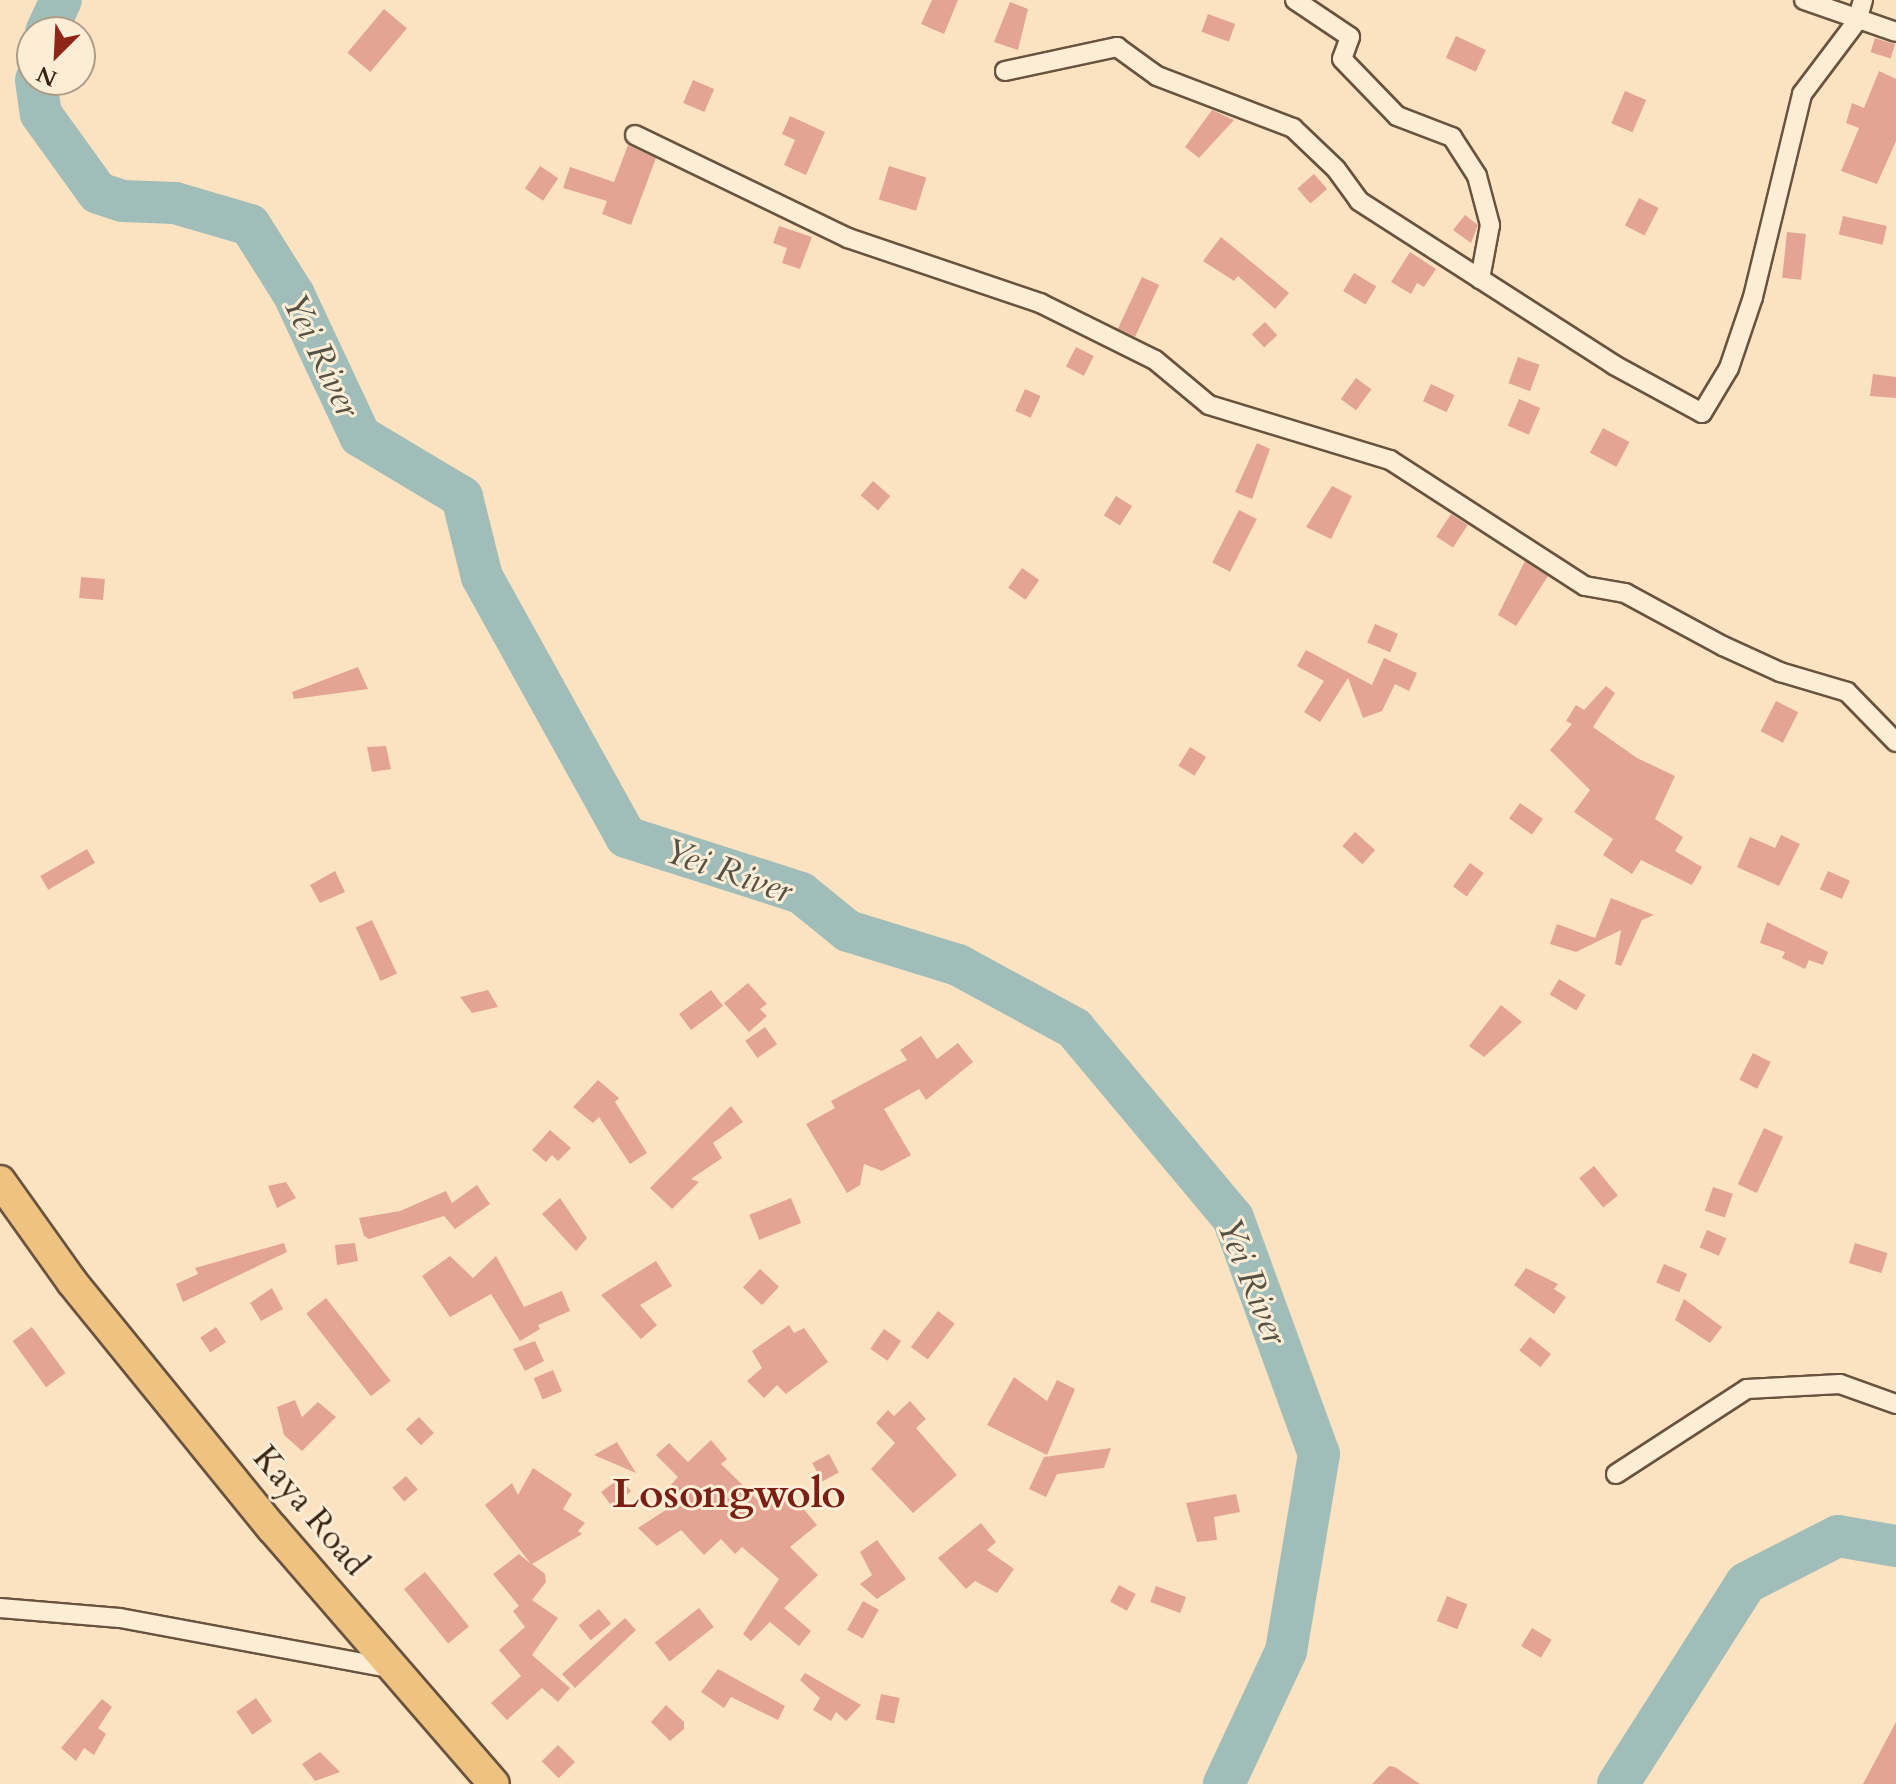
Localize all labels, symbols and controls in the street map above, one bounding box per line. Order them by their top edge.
north arrow [16,16,96,96]
text: N [32,59,62,94]
water label: Yei River [272,286,370,424]
water label: Yei River [658,829,798,913]
water label: Yei River [1207,1211,1297,1351]
street label: Kaya Road [244,1438,376,1584]
district label: Losongwolo [612,1469,846,1519]

